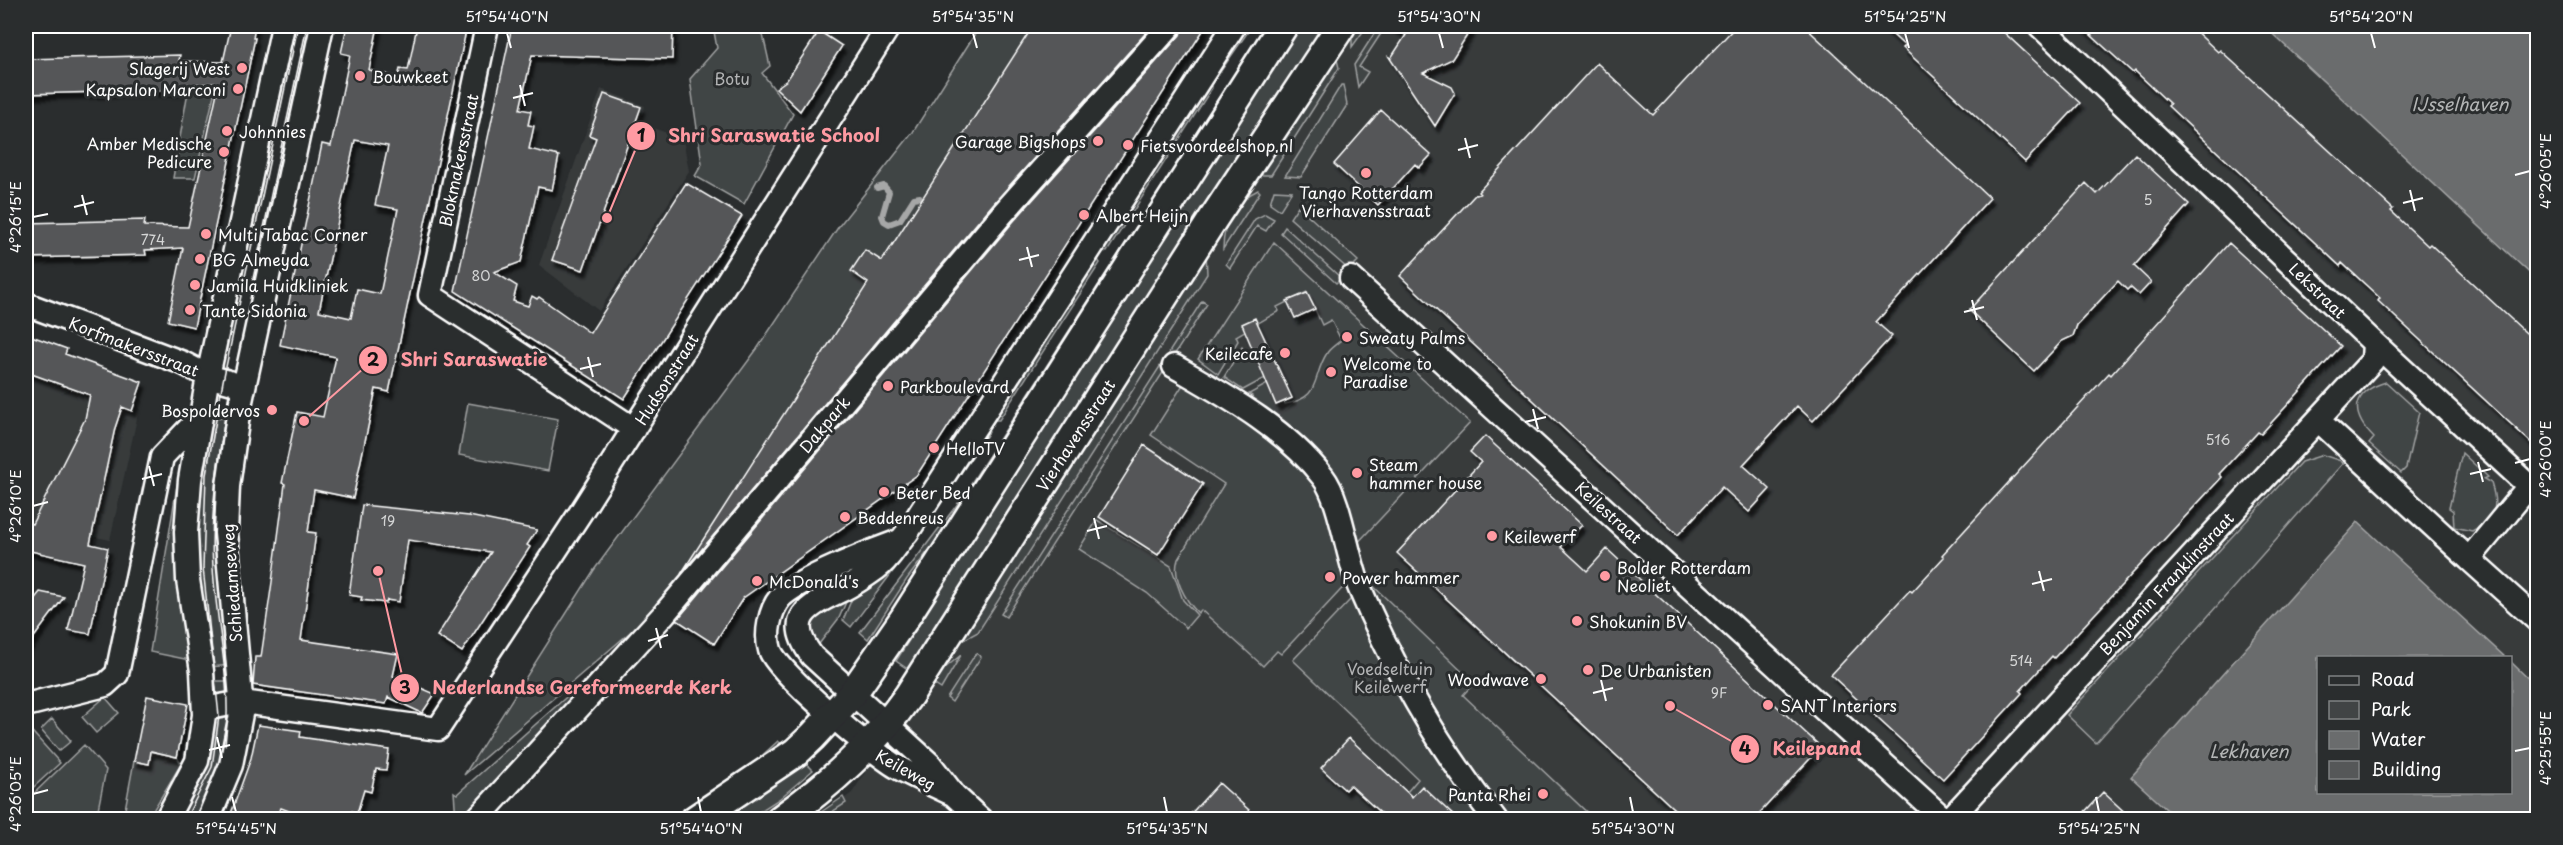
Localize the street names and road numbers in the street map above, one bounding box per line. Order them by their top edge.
street label: Blokmakersstraat [432,91,484,229]
street label: Lekstraat [2284,256,2352,324]
street label: Korfmakersstraat [65,310,203,382]
street label: Hudsonstraat [628,328,704,429]
street label: Vierhavensstraat [1030,374,1121,496]
street label: Dakpark [793,390,855,458]
street label: Keilestraat [1570,475,1648,549]
street label: Benjamin Franklinstraat [2093,506,2239,660]
street label: Schiedamseweg [215,523,247,643]
street label: Keileweg [871,743,941,795]

